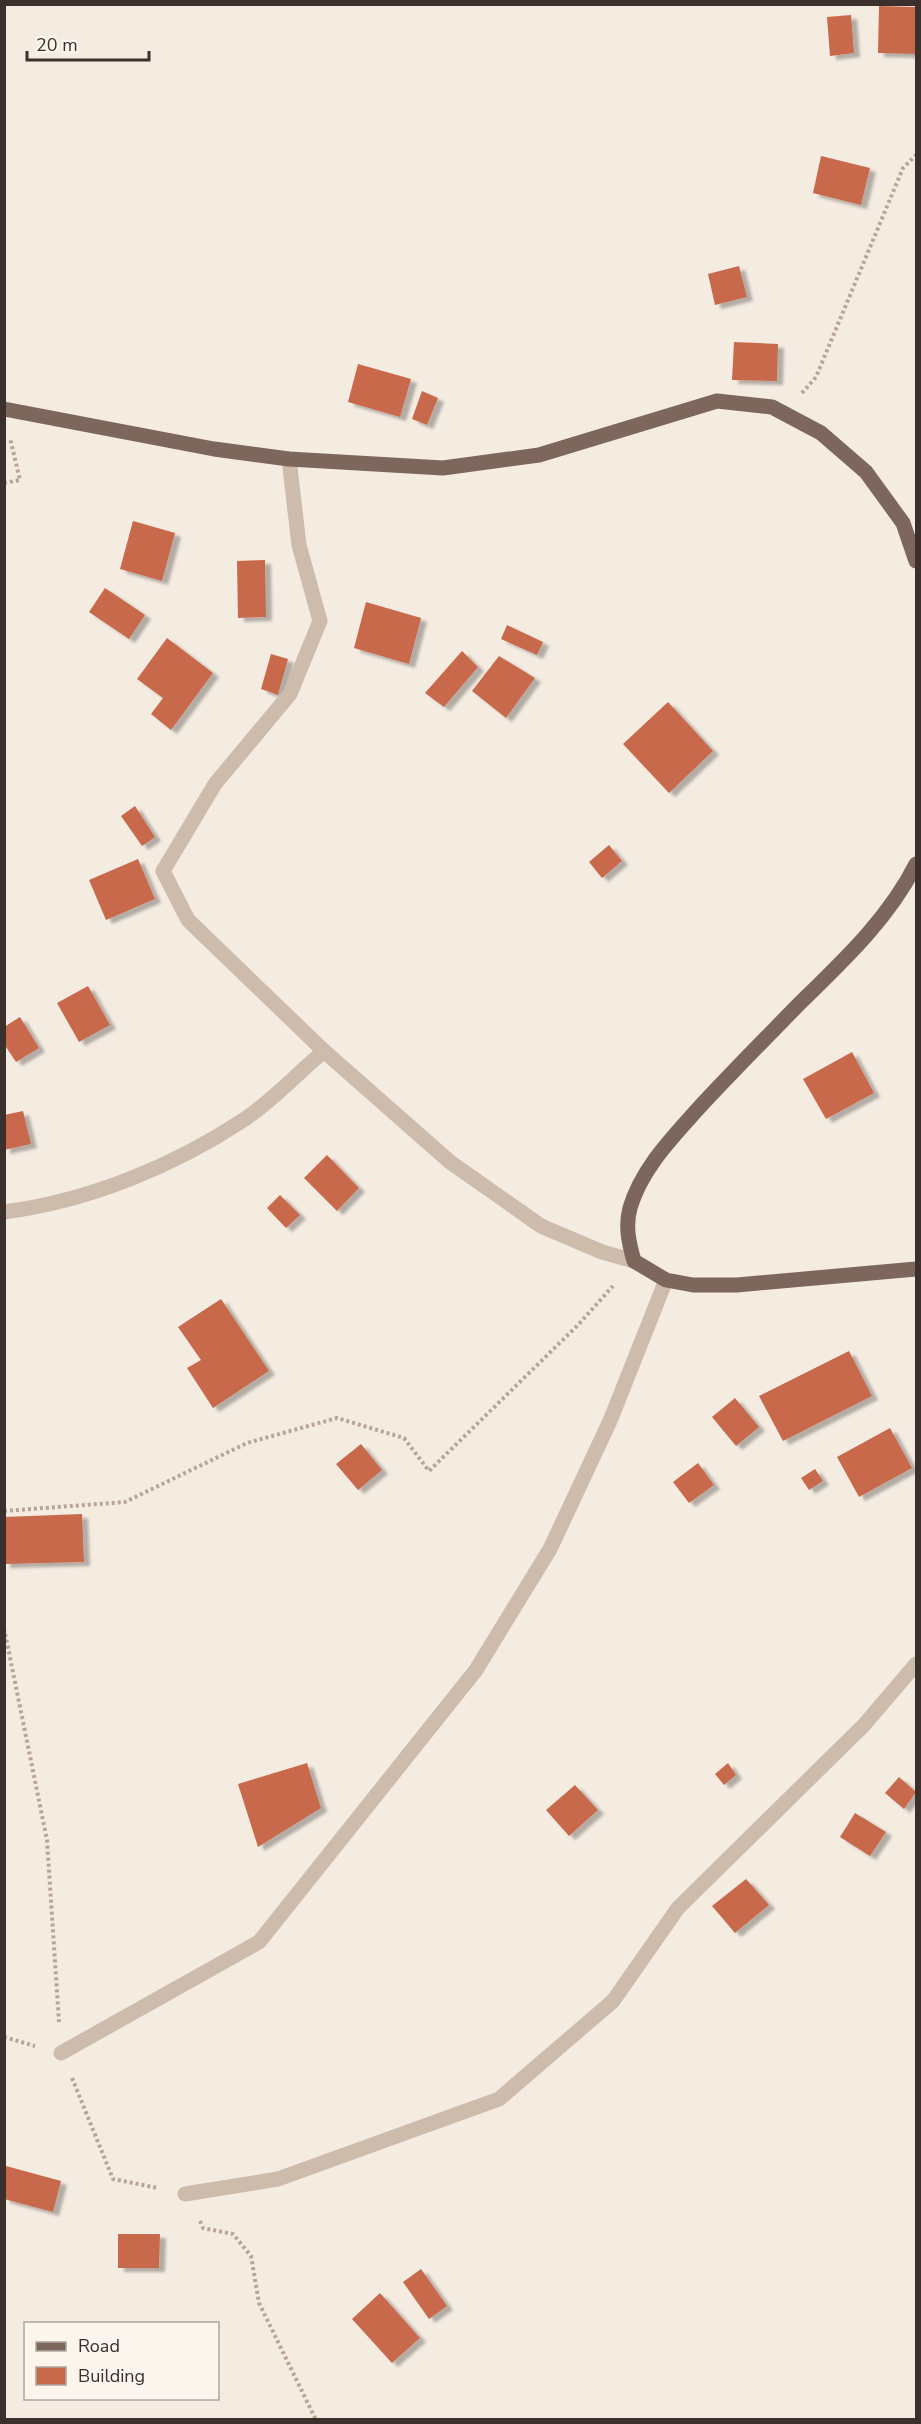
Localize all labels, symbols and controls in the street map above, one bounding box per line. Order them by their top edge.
scale bar [27,24,148,62]
text: 20 m [36,33,78,57]
legend [24,2322,219,2400]
text: Road [78,2334,120,2358]
text: Building [78,2364,145,2388]

